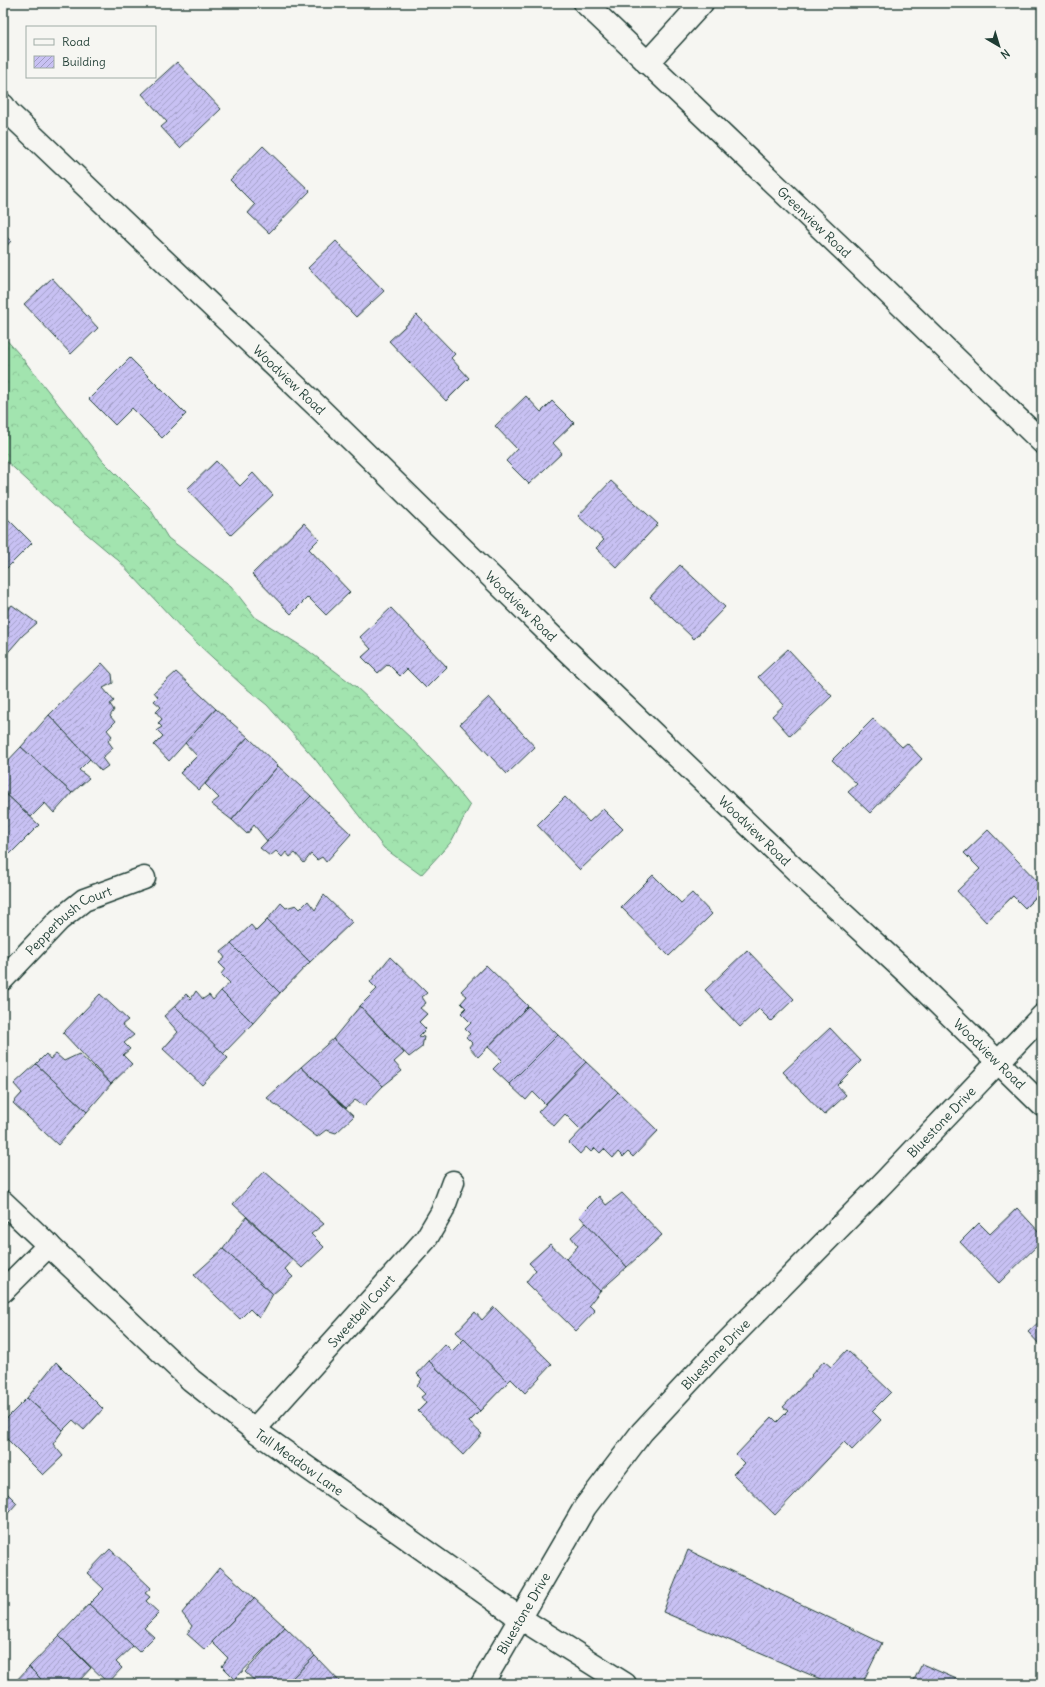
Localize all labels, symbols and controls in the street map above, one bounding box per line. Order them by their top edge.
legend [26,26,156,78]
north arrow [979,26,1019,66]
text: Road [62,34,90,49]
text: N [998,46,1012,62]
text: Building [62,54,106,69]
street label: Greenview Road [773,183,855,262]
street label: Woodview Road [249,342,329,419]
street label: Woodview Road [481,568,561,646]
street label: Woodview Road [715,792,794,870]
street label: Pepperbush Court [22,882,115,959]
street label: Woodview Road [950,1015,1029,1093]
street label: Bluestone Drive [904,1083,979,1161]
street label: Sweetbell Court [324,1271,399,1351]
street label: Bluestone Drive [678,1315,754,1394]
street label: Tall Meadow Lane [252,1425,347,1500]
street label: Bluestone Drive [493,1569,554,1657]

